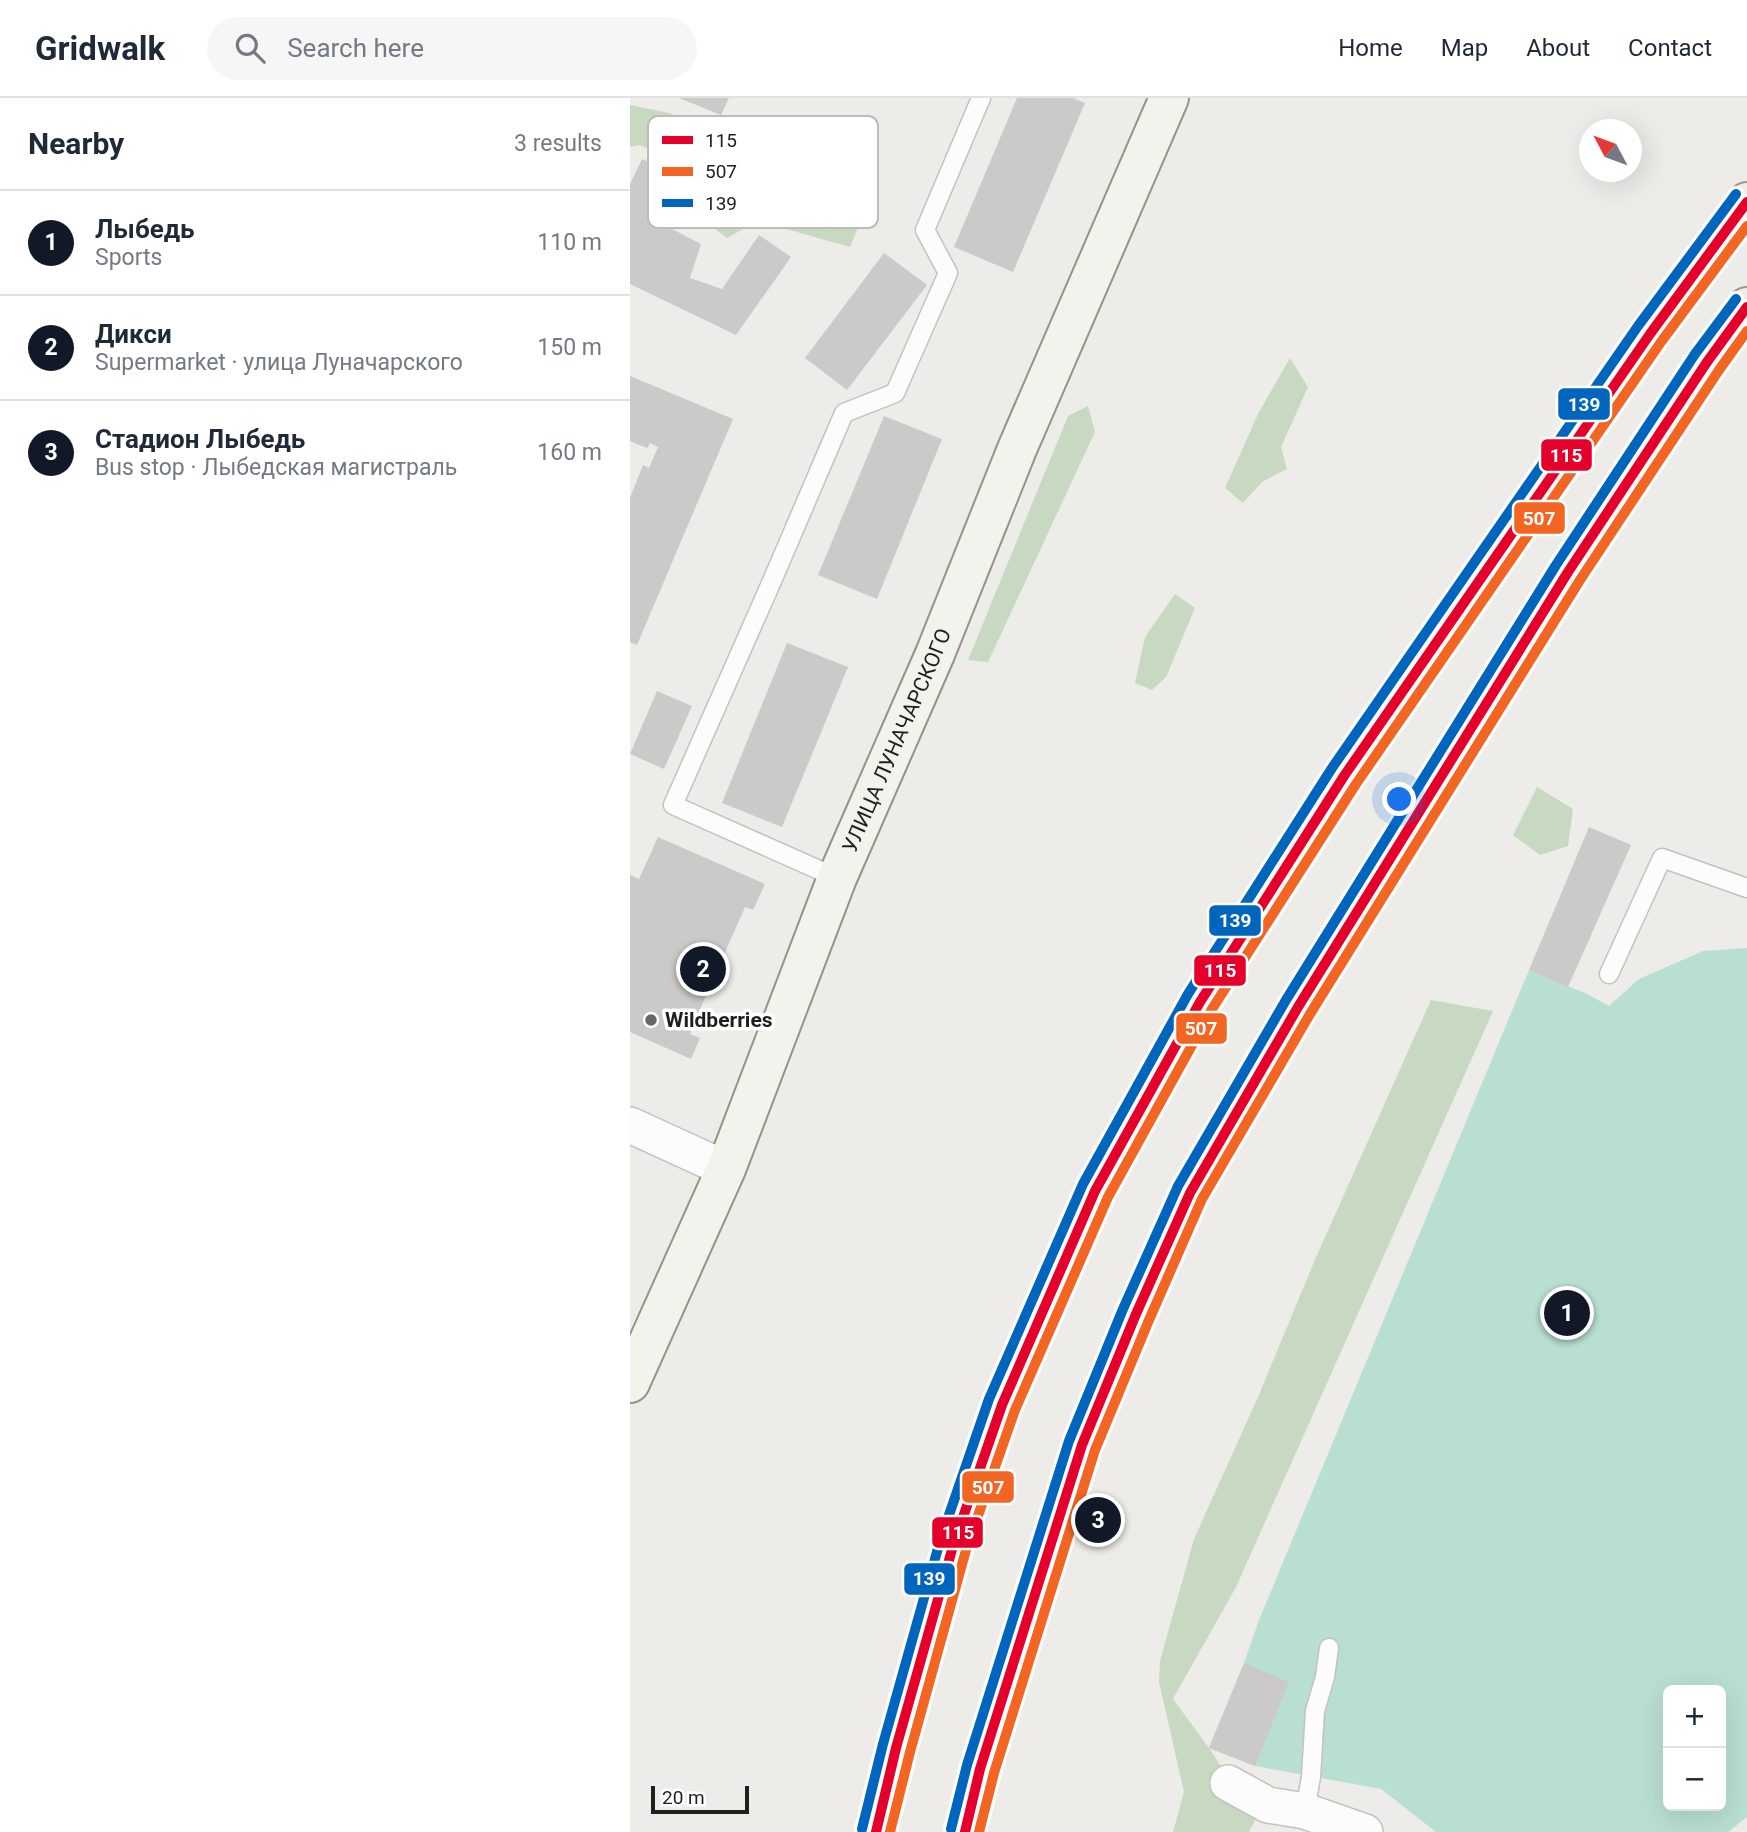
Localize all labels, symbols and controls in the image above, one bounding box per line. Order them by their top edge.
search box [207,17,697,80]
text: Gridwalk [35,29,165,68]
icon: search [231,29,269,67]
text: Search here [287,33,424,63]
text: Home [1338,34,1403,62]
text: Map [1441,34,1488,62]
text: About [1526,34,1590,62]
text: Contact [1628,34,1712,62]
legend [648,116,878,228]
north arrow [1579,119,1642,182]
text: Nearby [28,126,124,161]
text: 115 [705,129,737,152]
text: 3 results [514,130,602,157]
text: 507 [705,160,737,183]
text: 139 [705,192,737,215]
text: Лыбедь [95,214,195,244]
text: 1 [44,229,58,256]
text: 110 m [537,229,602,256]
text: Sports [95,244,162,271]
text: Дикси [95,319,172,349]
text: 2 [44,334,58,361]
text: 150 m [537,334,602,361]
text: Supermarket · улица Луначарского [95,349,463,376]
line badge: 139 [1557,387,1611,421]
text: 139 [1568,393,1600,416]
text: Стадион Лыбедь [95,424,305,454]
line badge: 115 [1540,438,1593,472]
text: 3 [44,439,58,466]
text: 160 m [537,439,602,466]
text: 115 [1550,444,1582,467]
text: Bus stop · Лыбедская магистраль [95,454,457,481]
line badge: 507 [1513,501,1566,535]
text: 507 [1523,507,1555,530]
street label: УЛИЦА ЛУНАЧАРСКОГО [838,625,956,856]
your location [1382,782,1416,816]
line badge: 139 [1208,904,1262,937]
text: 139 [1219,909,1251,932]
pin: 2 [680,943,726,995]
line badge: 115 [1193,954,1247,987]
text: 115 [1204,959,1236,982]
place label: Wildberries [665,1008,773,1032]
marker: Wildberries [643,1012,659,1028]
line badge: 507 [1175,1012,1228,1045]
text: 507 [1185,1017,1217,1040]
pin: 1 [1544,1287,1590,1339]
line badge: 507 [961,1470,1015,1504]
text: 507 [972,1476,1004,1499]
pin: 3 [1075,1494,1121,1546]
line badge: 115 [931,1516,984,1549]
text: 115 [942,1521,974,1544]
line badge: 139 [903,1562,956,1596]
text: 139 [913,1567,945,1590]
map controls [1663,1685,1726,1811]
button: + [1663,1685,1726,1748]
button: − [1663,1748,1726,1811]
scale bar [651,1783,749,1815]
text: 20 m [662,1786,705,1809]

